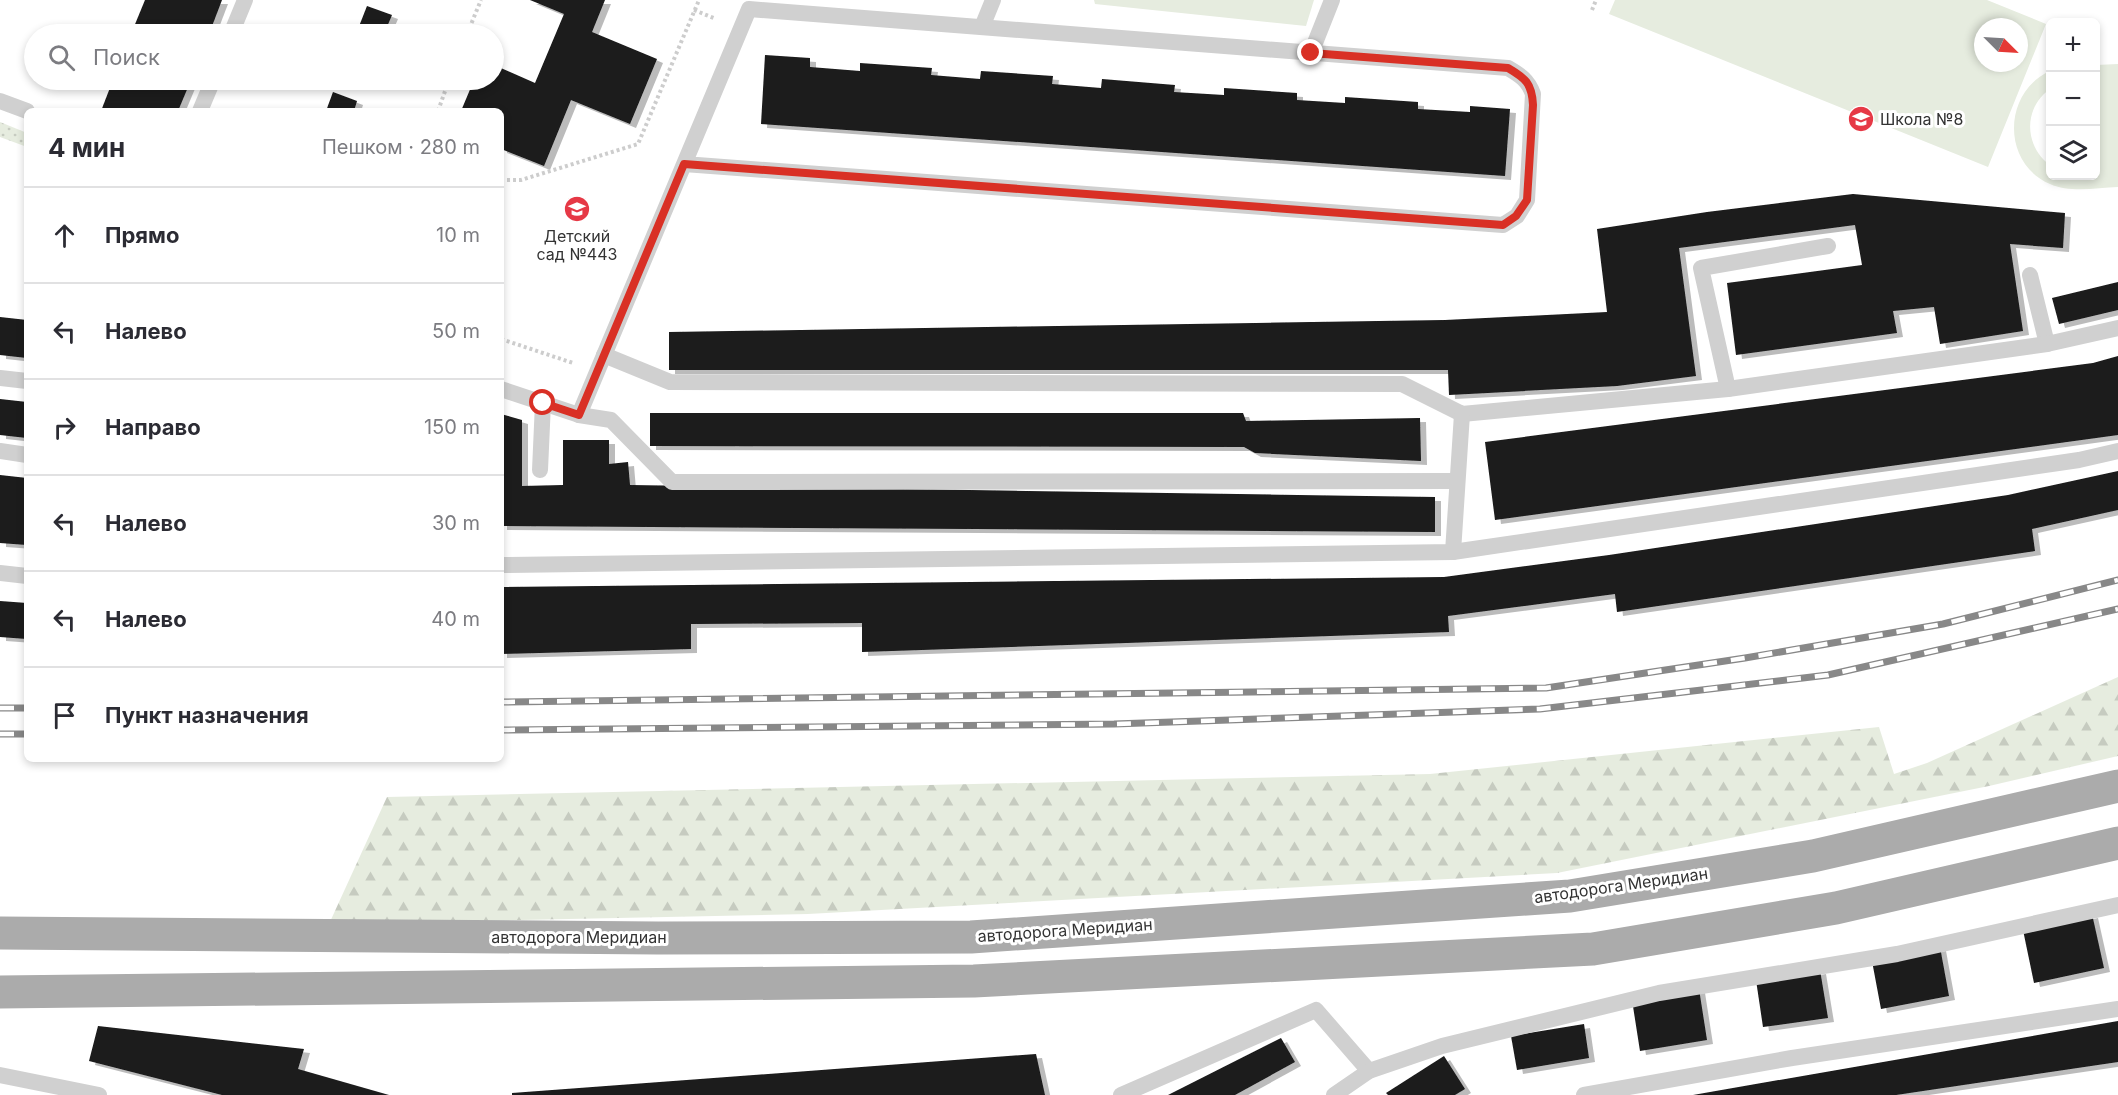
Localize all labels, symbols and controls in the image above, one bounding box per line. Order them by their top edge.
north arrow [1974,18,2028,72]
map controls [2046,18,2100,180]
button: + [2046,18,2100,72]
search box [24,24,504,90]
route end [1297,39,1323,65]
icon: search [45,41,78,74]
text: Поиск [93,44,160,70]
button: − [2046,72,2100,126]
school or university icon: Школа №8 [1846,104,1876,134]
place label: Школа №8 [1880,109,1963,129]
button: layers [2046,126,2100,180]
text: 4 мин [48,132,125,163]
text: Пешком · 280 m [322,135,480,159]
school or university icon: Детский сад №443 [562,194,592,224]
icon: ahead [48,219,81,252]
text: Прямо [105,222,179,248]
text: 10 m [436,223,480,247]
place label: Детский сад №443 [537,226,617,264]
icon: left [48,315,81,348]
text: Налево [105,318,187,344]
text: 50 m [432,319,480,343]
route start [529,389,555,415]
icon: right [48,411,81,444]
text: Направо [105,414,201,440]
text: 150 m [424,415,480,439]
icon: left [48,507,81,540]
text: Налево [105,510,187,536]
text: 30 m [432,511,480,535]
icon: left [48,603,81,636]
text: Налево [105,606,187,632]
text: 40 m [431,607,480,631]
icon: arrive [48,699,81,732]
text: Пункт назначения [105,702,309,728]
street label: автодорога Меридиан [1533,863,1709,907]
street label: автодорога Меридиан [977,914,1153,946]
street label: автодорога Меридиан [491,927,667,947]

